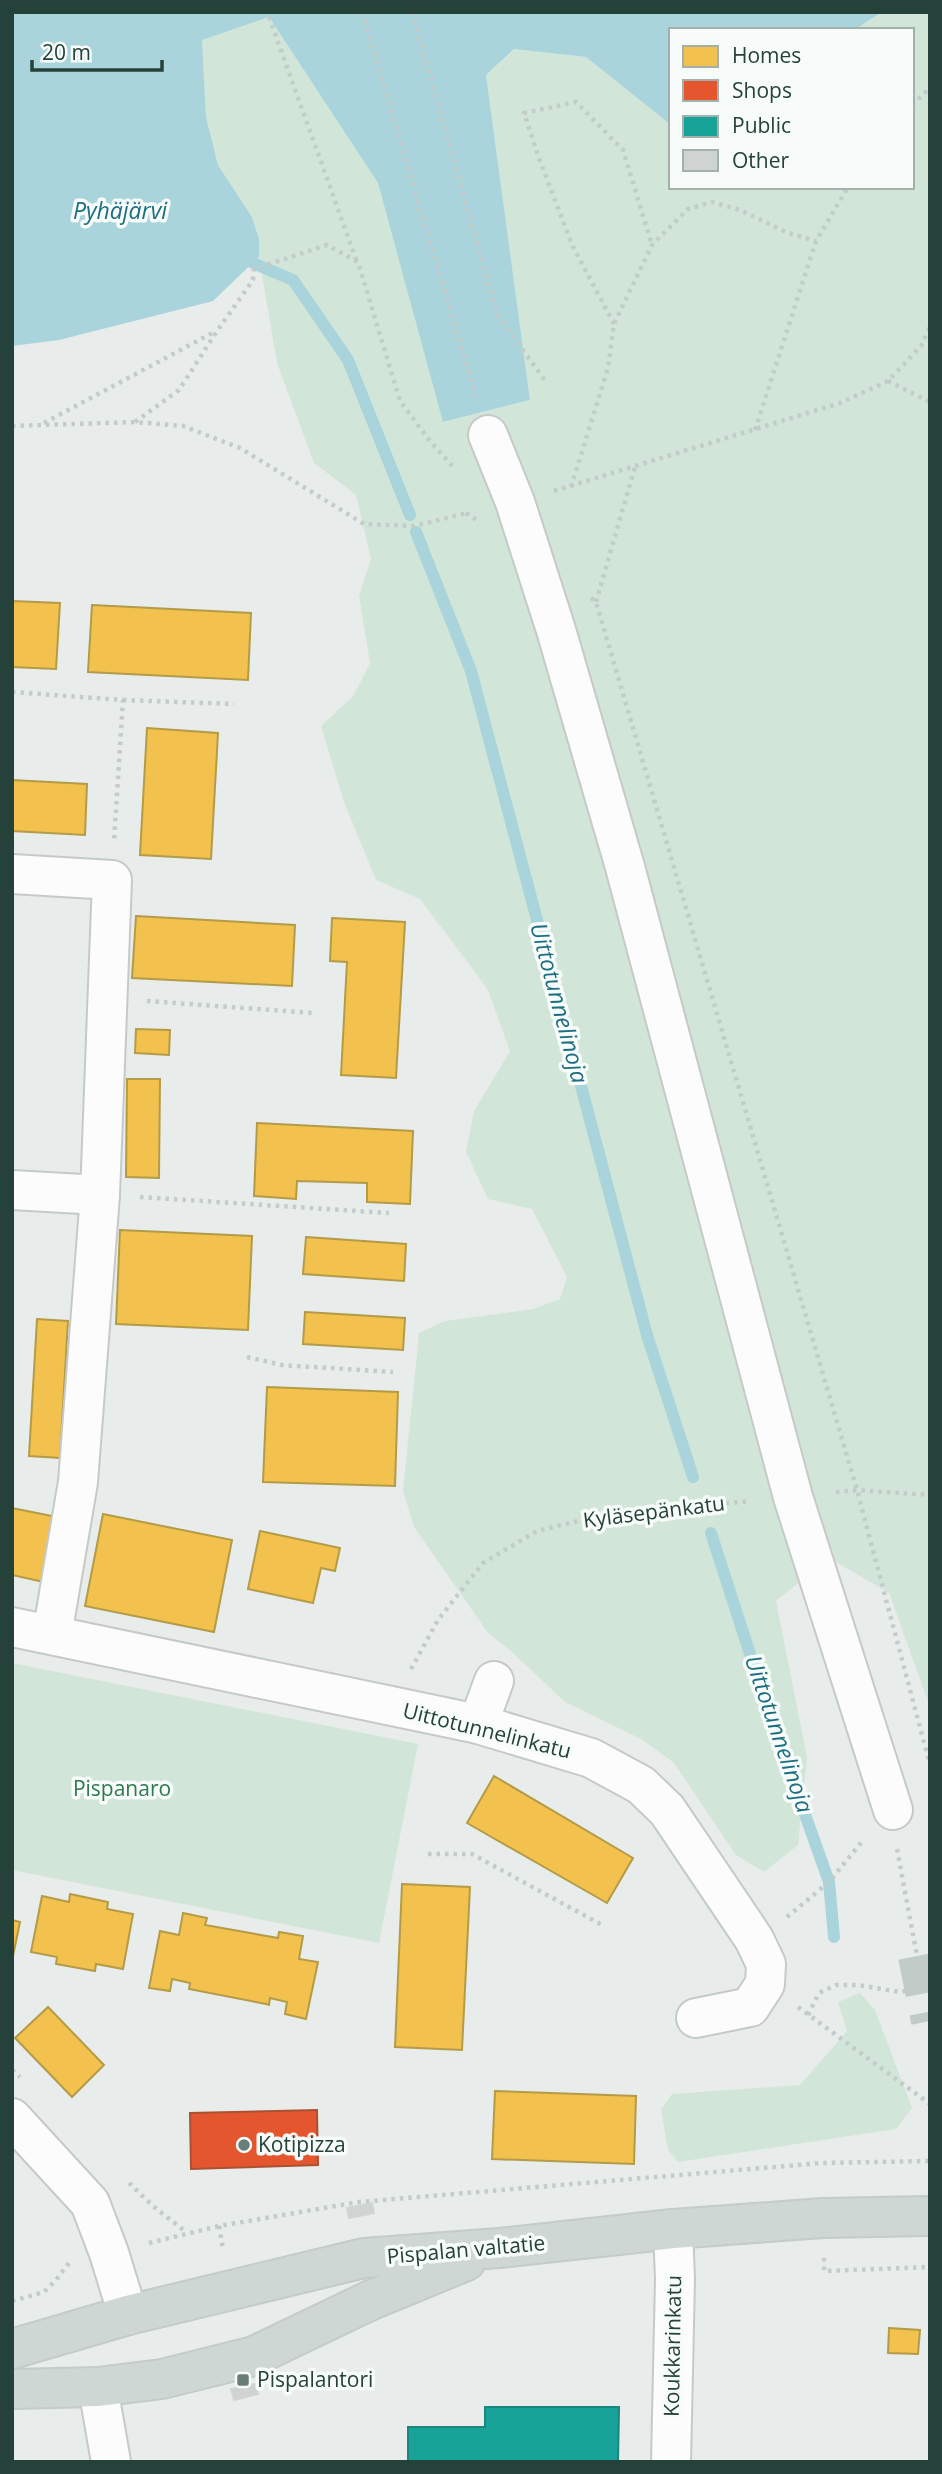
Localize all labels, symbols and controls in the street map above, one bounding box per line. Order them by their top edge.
scale bar [32,28,161,72]
legend [669,28,914,189]
text: 20 m [42,38,91,66]
text: Homes [732,41,801,69]
text: Shops [732,76,792,104]
text: Public [732,111,791,139]
text: Other [732,146,789,174]
water label: Pyhäjärvi [73,194,168,226]
water label: Uittotunnelinoja [523,919,597,1087]
street label: Kyläsepänkatu [581,1488,726,1534]
water label: Uittotunnelinoja [738,1650,822,1817]
street label: Uittotunnelinkatu [400,1696,574,1765]
park label: Pispanaro [73,1774,171,1802]
place label: Kotipizza [258,2130,346,2158]
marker: Kotipizza [236,2137,252,2153]
street label: Pispalan valtatie [386,2228,546,2270]
street label: Koukkarinkatu [657,2275,687,2417]
place label: Pispalantori [257,2365,373,2393]
marker: Pispalantori [235,2372,251,2388]

